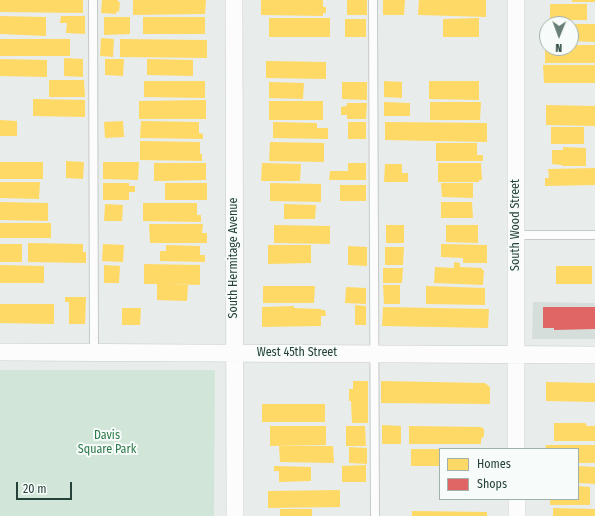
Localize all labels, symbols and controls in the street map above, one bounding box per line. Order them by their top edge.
north arrow [539,16,579,56]
text: N [555,41,562,54]
street label: South Wood Street [509,179,523,271]
street label: South Hermitage Avenue [227,197,241,319]
street label: West 45th Street [257,346,337,360]
park label: Davis Square Park [78,429,136,457]
legend [439,448,579,500]
text: Homes [477,457,511,471]
scale bar [18,474,74,500]
text: Shops [477,477,507,491]
text: 20 m [23,482,47,496]

